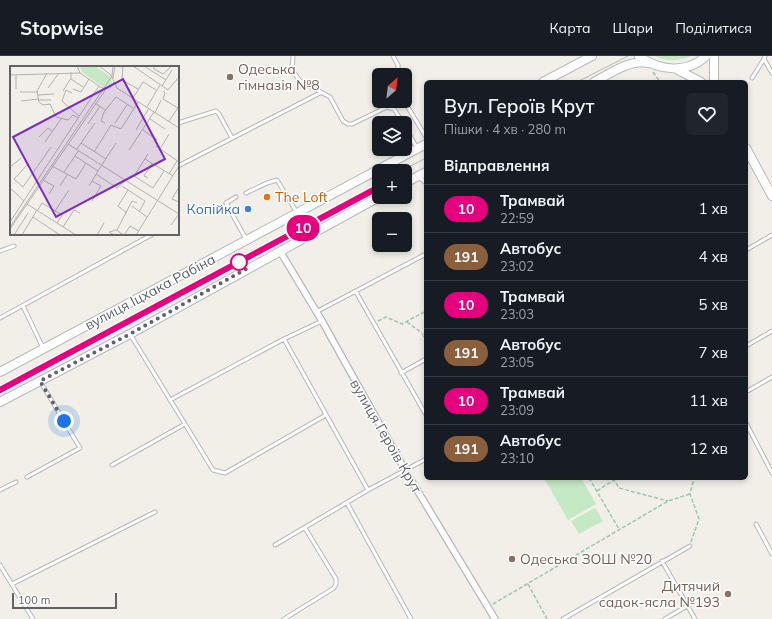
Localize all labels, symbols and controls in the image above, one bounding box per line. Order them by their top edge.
text: Stopwise [20,16,104,40]
text: Карта [549,19,591,37]
text: Шари [613,19,653,37]
text: Поділитися [675,19,752,37]
place label: Одеська гімназія №8 [238,60,320,94]
inset map [10,66,179,235]
north arrow [372,68,412,108]
map controls [372,68,412,252]
marker: Одеська гімназія №8 [225,72,235,82]
button: heart [686,93,728,135]
text: Вул. Героїв Крут [444,94,595,118]
button: layers [372,116,412,156]
text: Пішки · 4 хв · 280 m [444,121,566,137]
text: Відправлення [444,156,550,175]
button: + [372,164,412,204]
place label: The Loft [275,188,328,206]
text: Трамвай [500,191,565,210]
marker: The Loft [262,192,272,202]
text: 1 хв [699,199,728,218]
place label: Копійка [187,200,240,218]
text: 10 [458,200,474,218]
marker: Копійка [243,204,253,214]
text: 22:59 [500,210,534,226]
button: − [372,212,412,252]
line badge: 10 [285,215,321,241]
text: 10 [295,219,311,237]
text: Автобус [500,239,561,258]
text: 4 хв [699,247,728,266]
text: 191 [453,248,479,266]
street label: вулиця Іцхака Рабіна [82,250,218,334]
unlabelled marker [230,253,248,271]
text: 23:02 [500,258,534,274]
text: Трамвай [500,287,565,306]
text: 5 хв [699,295,728,314]
text: 10 [458,296,474,314]
text: 23:03 [500,306,534,322]
text: Автобус [500,335,561,354]
text: 7 хв [699,343,728,362]
text: 191 [453,344,479,362]
text: 23:05 [500,354,534,370]
street label: вулиця Героїв Крут [346,376,426,497]
text: Трамвай [500,383,565,402]
text: 11 хв [690,391,728,410]
text: 10 [458,392,474,410]
text: 23:09 [500,402,534,418]
your location [54,411,74,431]
text: Автобус [500,431,561,450]
text: 12 хв [690,439,728,458]
text: 191 [453,440,479,458]
text: 23:10 [500,450,534,466]
place label: Одеська ЗОШ №20 [520,550,652,568]
marker: Одеська ЗОШ №20 [507,554,517,564]
place label: Дитячий садок-ясла №193 [599,577,720,611]
marker: Дитячий садок-ясла №193 [723,589,733,599]
scale bar [12,591,117,610]
text: 100 m [18,593,50,607]

